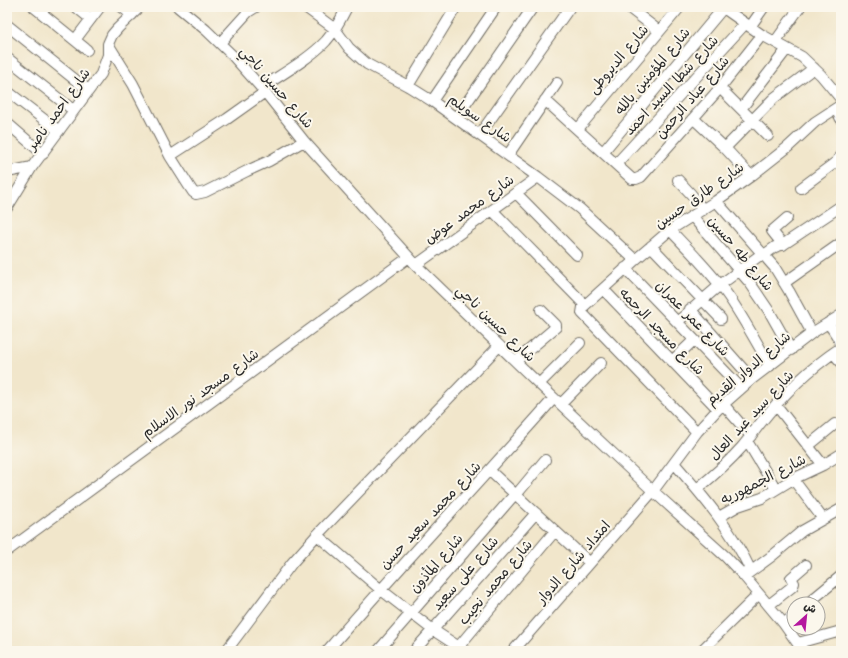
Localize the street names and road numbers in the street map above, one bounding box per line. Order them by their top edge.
street label: شارع الديروطى [583,20,655,99]
street label: شارع المؤمنين بالله [609,23,696,120]
street label: شارع شطا السيد احمد [619,30,724,141]
street label: شارع حسين ناجي [233,41,318,135]
street label: شارع عباد الرحمن [650,51,735,144]
street label: شارع احمد ناصر [21,64,96,156]
street label: شارع سويلم [443,89,516,149]
street label: شارع طارق حسين [650,157,749,235]
street label: شارع محمد عوض [420,170,519,250]
street label: شارع طه حسين [702,211,778,296]
street label: شارع عمر عمران [650,275,735,362]
street label: شارع حسين ناجي [450,280,540,368]
street label: شارع مسجد الرحمه [613,283,709,381]
street label: شارع الدوار القديم [701,326,796,411]
street label: شارع مسجد نور الاسلام [137,344,264,444]
street label: شارع سيد عبد العال [704,366,800,466]
street label: شارع الجمهوريه [717,449,810,511]
street label: شارع محمد سعيد حسن [375,457,487,575]
street label: امتداد شارع الدوار [531,516,616,610]
street label: شارع المأذون [405,529,469,598]
street label: شارع على سعيد [427,531,505,616]
street label: شارع محمد نجيب [453,535,538,630]

